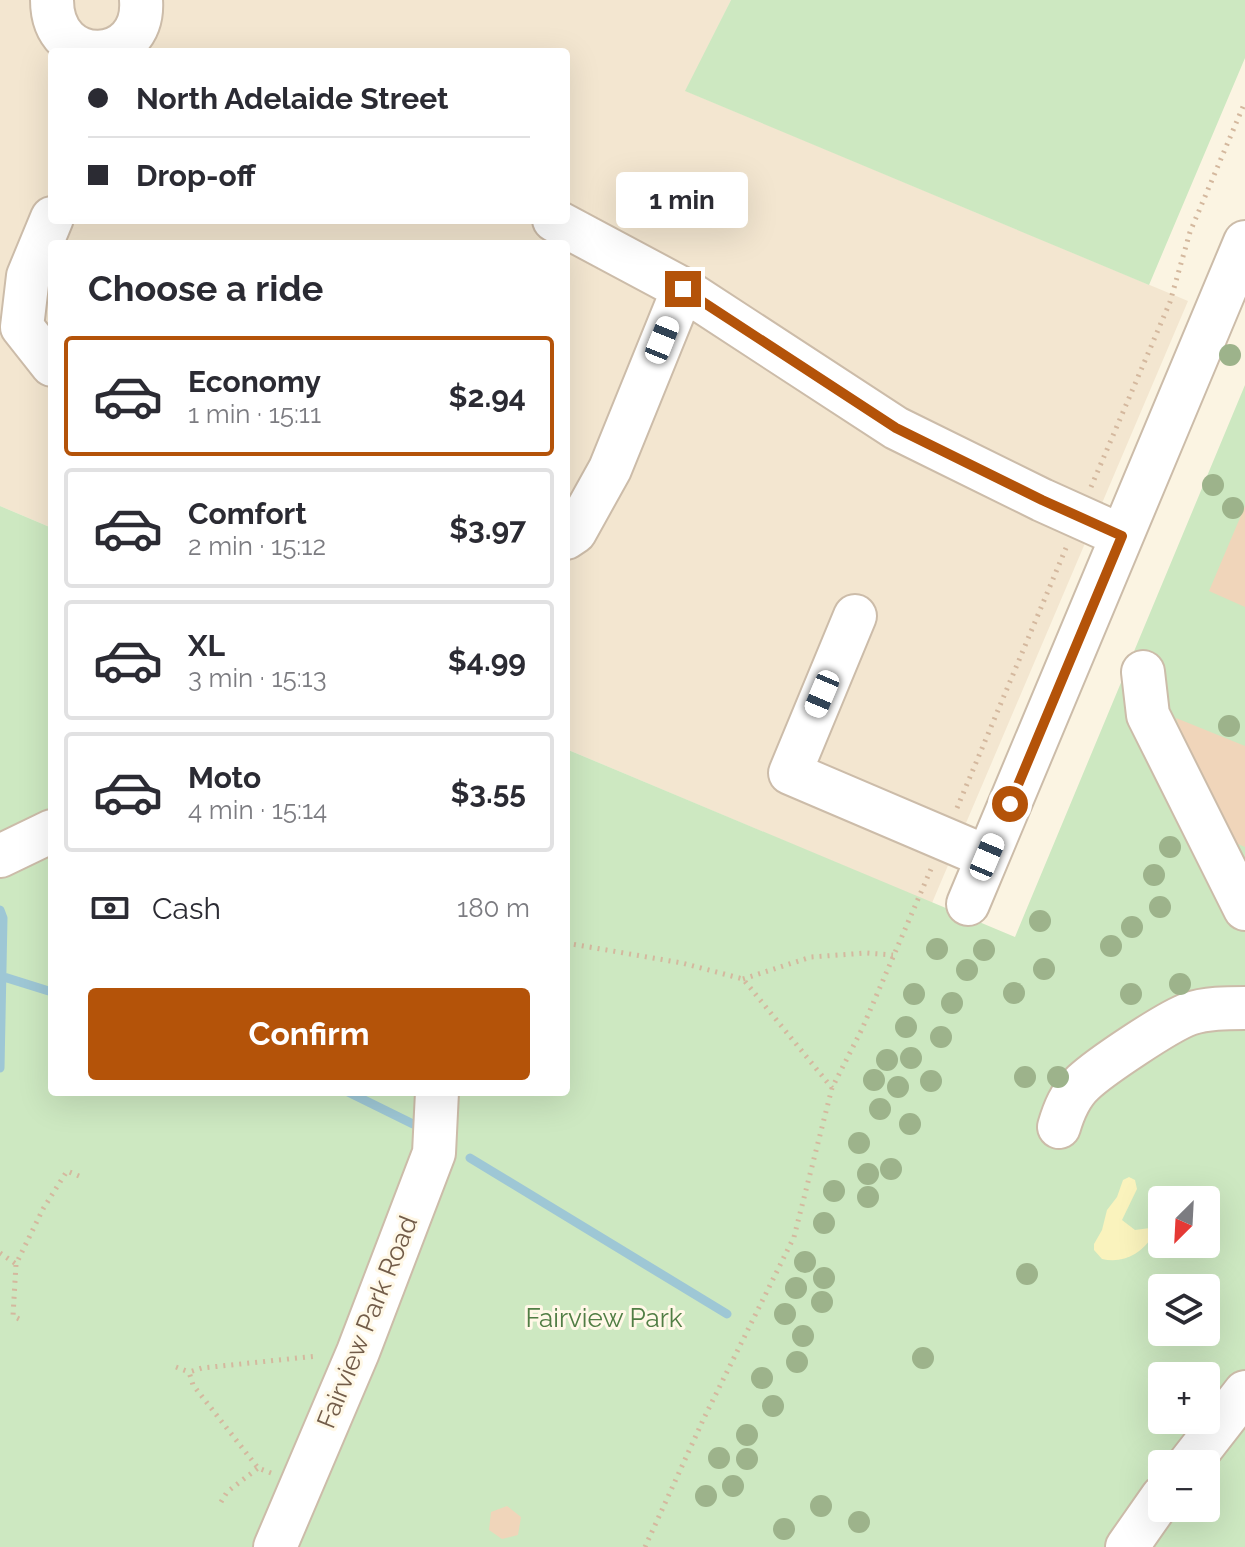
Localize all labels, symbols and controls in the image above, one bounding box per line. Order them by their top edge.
text: North Adelaide Street [136,81,449,116]
text: Drop-off [136,158,256,193]
callout: 1 min [617,173,749,229]
text: 1 min [649,185,715,215]
text: Choose a ride [88,267,323,309]
route end [665,271,701,307]
car [642,313,682,367]
icon: car [92,360,164,432]
text: Economy [188,364,321,399]
text: $2.94 [449,379,526,414]
text: 1 min · 15:11 [188,399,321,429]
icon: car [92,492,164,564]
text: Comfort [188,496,307,531]
text: $3.97 [449,511,526,546]
text: 2 min · 15:12 [188,531,326,561]
icon: car [92,624,164,696]
text: XL [188,628,225,663]
text: $4.99 [448,643,526,678]
text: 3 min · 15:13 [188,663,327,693]
car [802,667,842,721]
icon: car [92,756,164,828]
text: Moto [188,760,261,795]
text: $3.55 [450,775,526,810]
route start [992,786,1028,822]
text: 4 min · 15:14 [188,795,327,825]
car [967,830,1007,884]
icon: cash [88,886,132,930]
text: Cash [152,891,221,926]
text: 180 m [457,893,530,923]
button: Confirm [88,988,530,1080]
north arrow [1148,1186,1220,1258]
map controls [1148,1186,1220,1522]
street label: Fairview Park Road [311,1212,423,1432]
button: layers [1148,1274,1220,1346]
park label: Fairview Park [525,1303,683,1333]
button: + [1148,1362,1220,1434]
button: − [1148,1450,1220,1522]

